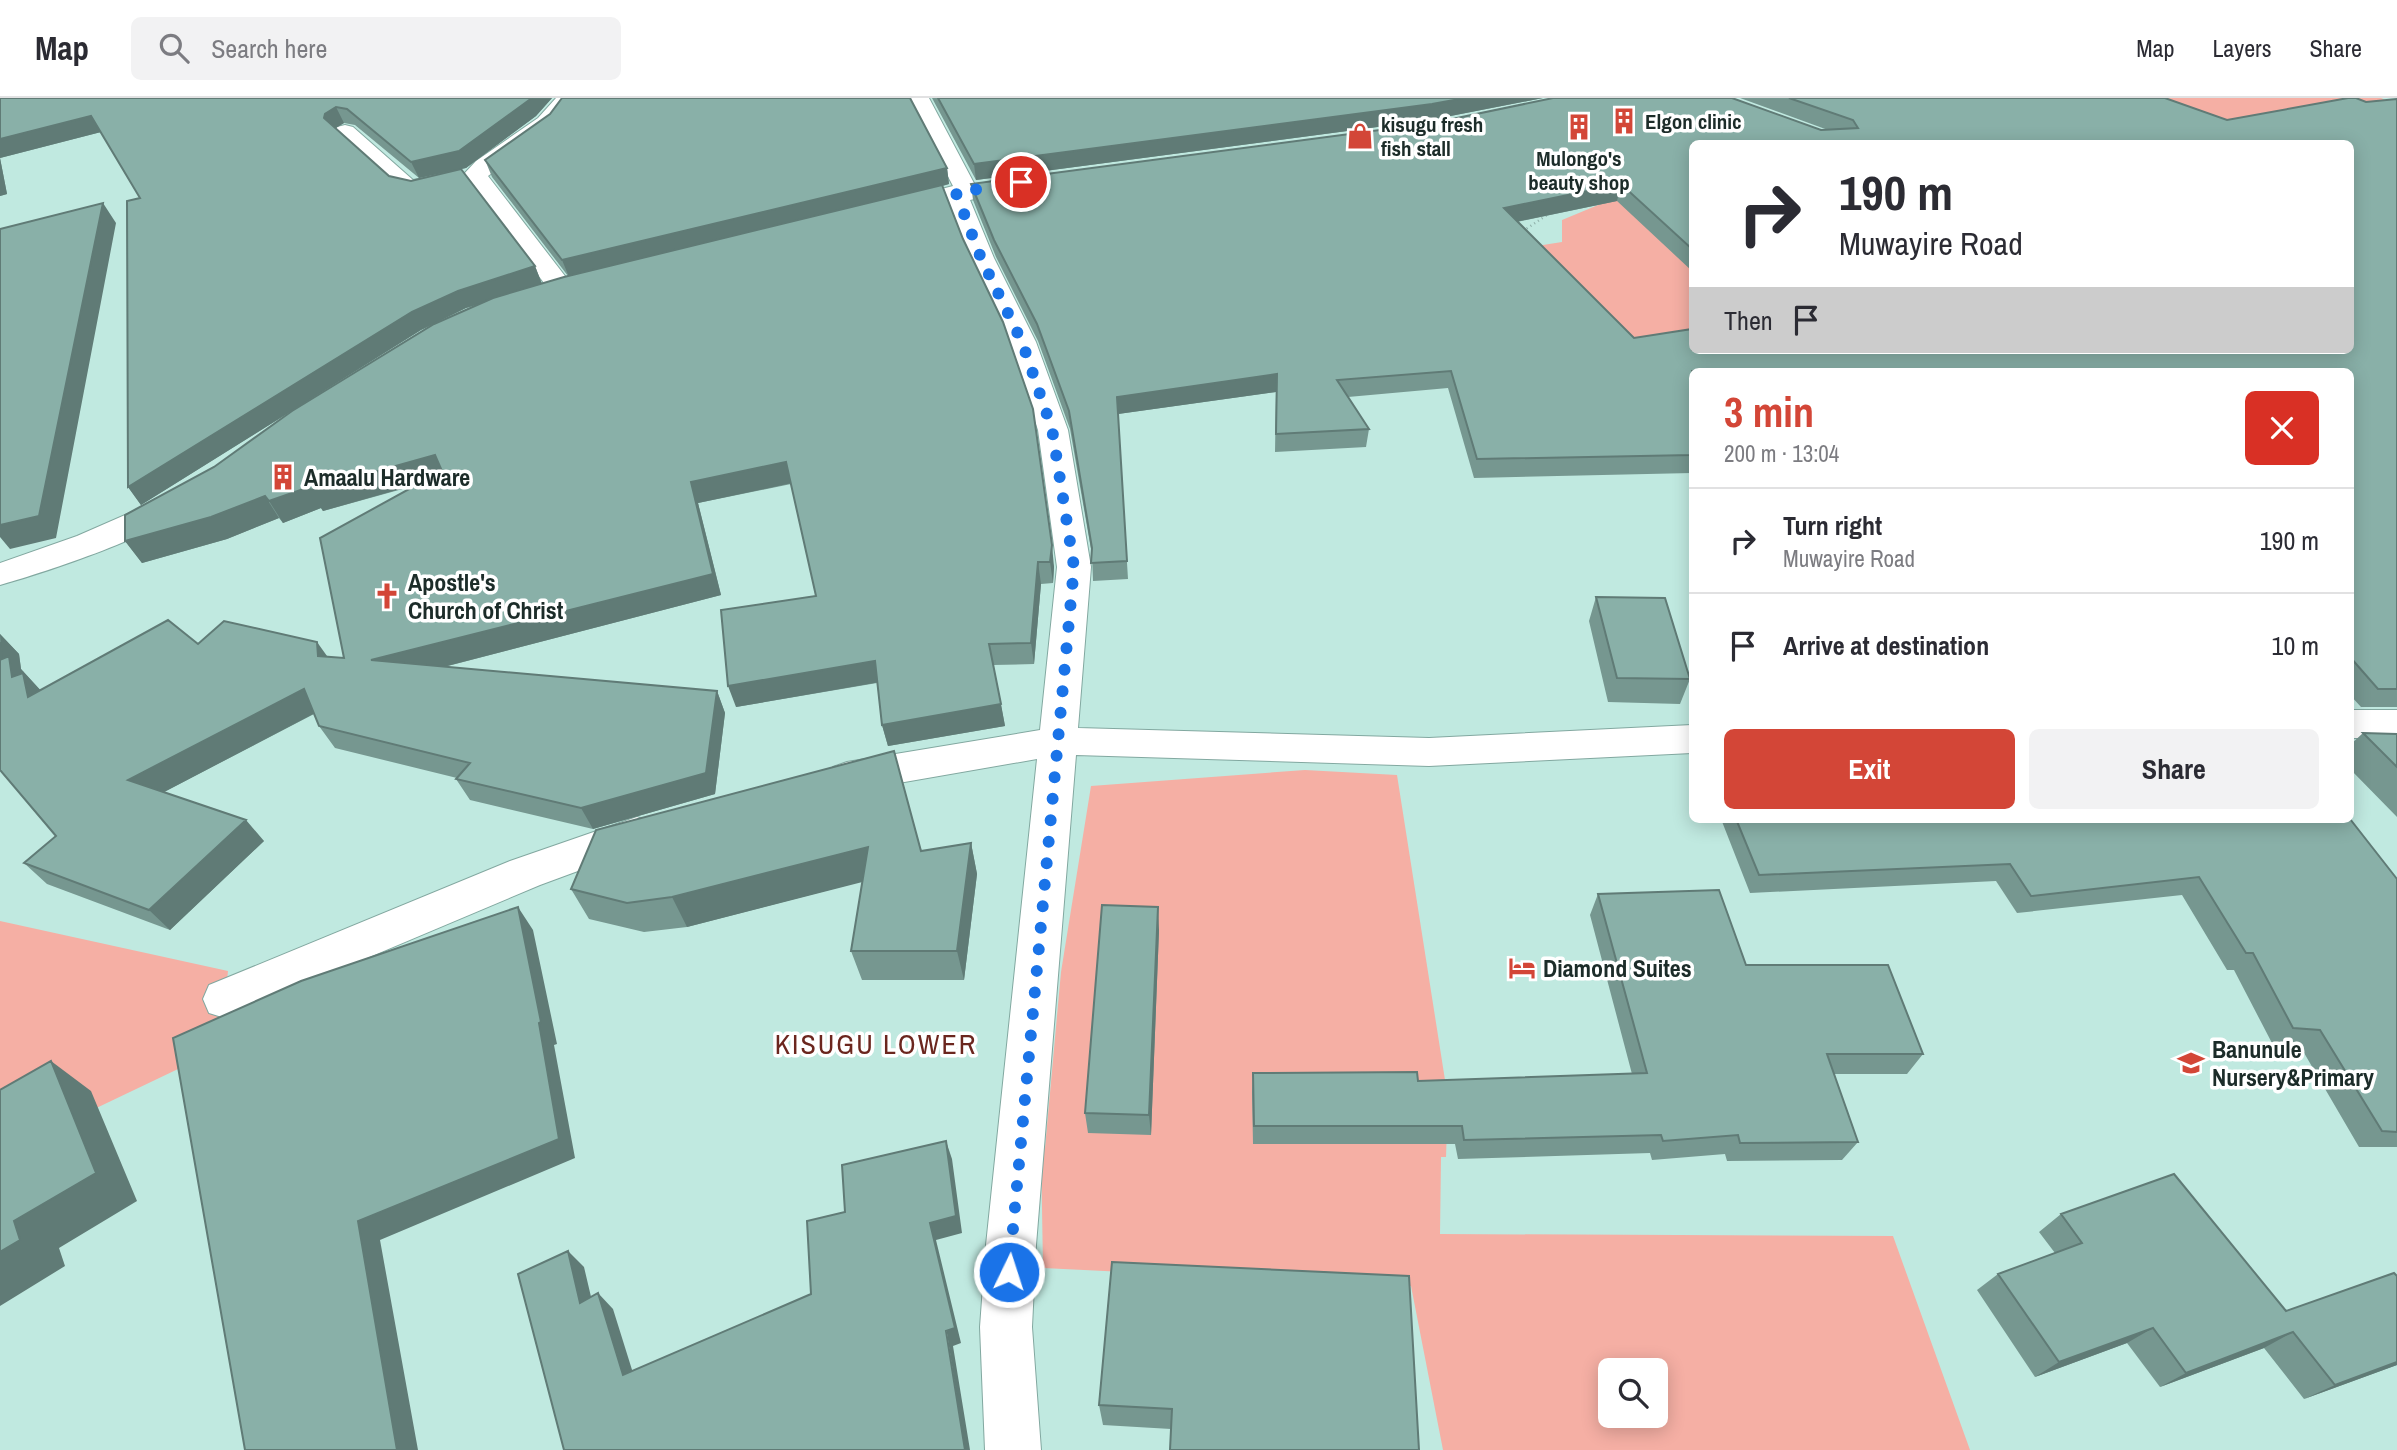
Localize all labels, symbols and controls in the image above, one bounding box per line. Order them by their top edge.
search box [131,17,621,80]
text: Map [35,26,89,70]
icon: search [155,29,193,67]
text: Search here [211,31,327,66]
text: Map [2136,32,2174,64]
text: Layers [2212,32,2271,64]
text: Share [2309,32,2362,64]
building icon: Elgon clinic [1609,106,1639,136]
place label: Elgon clinic [1645,107,1742,136]
place label: kisugu fresh fish stall [1381,110,1483,163]
building icon: Mulongo's beauty shop [1564,112,1594,142]
shop icon: kisugu fresh fish stall [1345,121,1375,151]
place label: Mulongo's beauty shop [1528,144,1630,197]
pin [991,152,1051,212]
text: 190 m [1839,159,1953,225]
icon: arrive [1002,163,1040,201]
icon: right [1724,168,1815,259]
text: Muwayire Road [1839,222,2023,265]
icon: arrive [1787,301,1825,339]
text: Then [1724,303,1773,338]
text: 3 min [1724,384,1814,440]
button: close [2245,391,2319,465]
text: 200 m · 13:04 [1724,438,1839,469]
place label: Amaalu Hardware [304,461,470,493]
building icon: Amaalu Hardware [268,462,298,492]
text: Turn right [1783,508,1882,543]
icon: right [1724,522,1762,560]
text: 190 m [2260,523,2319,558]
text: Muwayire Road [1783,543,1915,574]
place label: Apostle's Church of Christ [408,566,564,626]
church icon: Apostle's Church of Christ [372,581,402,611]
icon: arrive [1724,627,1762,665]
text: Arrive at destination [1783,628,1989,663]
text: 10 m [2272,628,2319,663]
button: Exit [1724,729,2015,809]
button: Share [2029,729,2319,809]
place label: Diamond Suites [1543,952,1692,984]
hotel icon: Diamond Suites [1507,953,1537,983]
district label: KISUGU LOWER [775,1025,977,1063]
place label: Banunule Nursery&Primary [2212,1033,2374,1093]
school or university icon: Banunule Nursery&Primary [2176,1048,2206,1078]
position arrow [972,1235,1046,1309]
map controls [1598,1358,1668,1428]
button: search [1598,1358,1668,1428]

